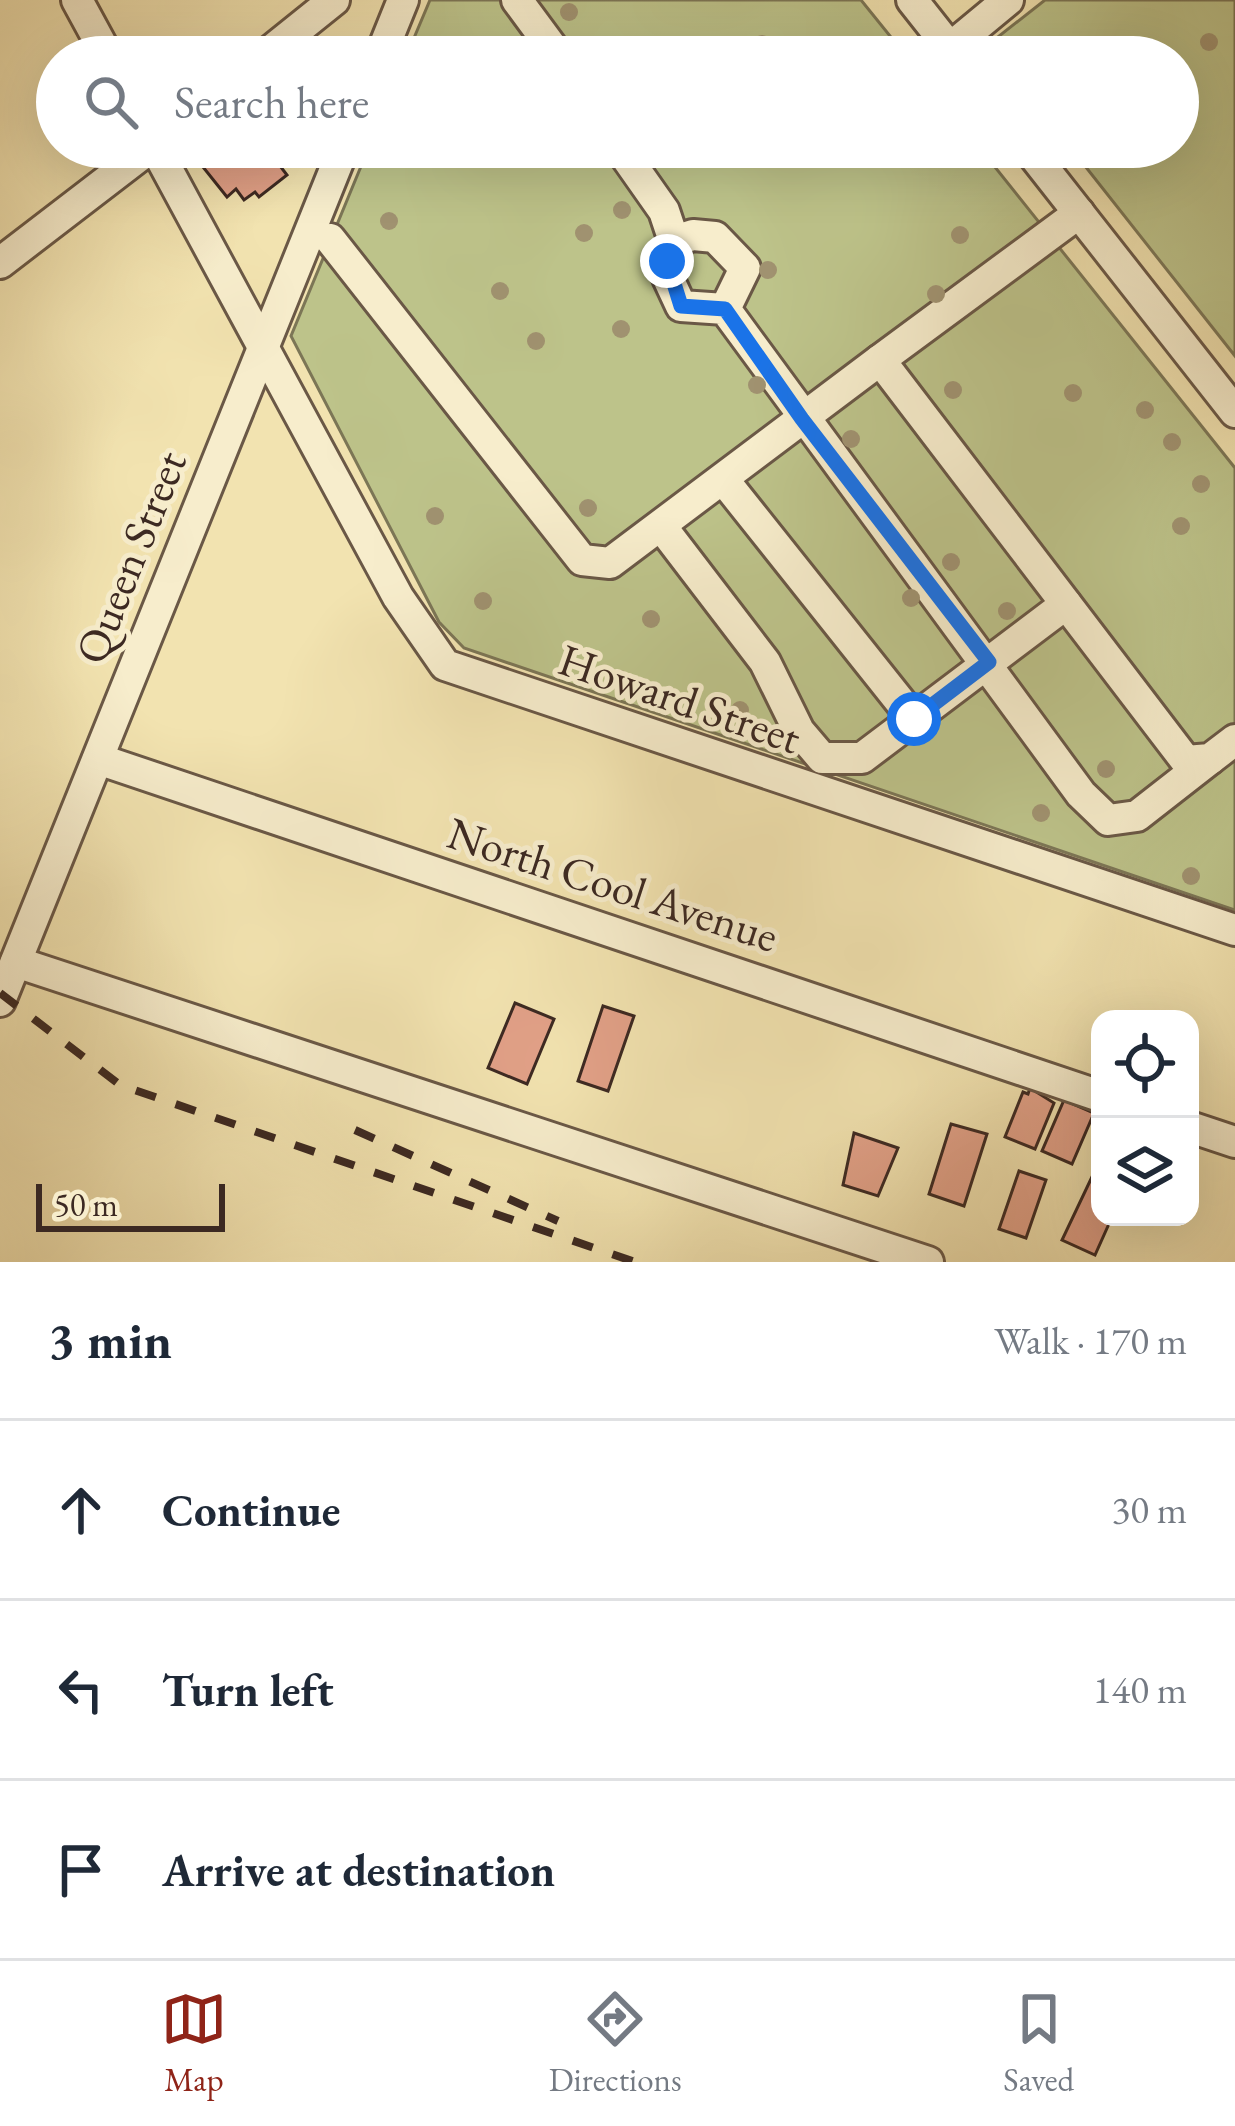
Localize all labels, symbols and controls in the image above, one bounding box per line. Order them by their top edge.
search box [36,36,1199,168]
icon: search [78,69,144,135]
text: Search here [174,73,369,131]
route end [640,234,694,288]
street label: Queen Street [61,442,199,672]
street label: Howard Street [552,630,808,766]
route start [887,692,941,746]
street label: North Cool Avenue [440,803,786,965]
map controls [1091,1010,1199,1226]
button: locate [1091,1010,1199,1118]
button: layers [1091,1118,1199,1226]
scale bar [36,1178,225,1231]
text: 50 m [54,1183,118,1226]
text: 3 min [48,1307,172,1373]
text: Walk · 170 m [994,1315,1187,1366]
icon: ahead [48,1477,114,1543]
text: Continue [162,1481,340,1539]
text: 30 m [1111,1484,1187,1535]
icon: left [48,1657,114,1723]
text: Turn left [162,1661,334,1719]
text: 140 m [1093,1664,1187,1715]
icon: arrive [48,1837,114,1903]
text: Arrive at destination [162,1841,555,1899]
tab: Map [161,1986,227,2101]
tab: Directions [549,1986,682,2101]
tab: Saved [1003,1986,1074,2101]

